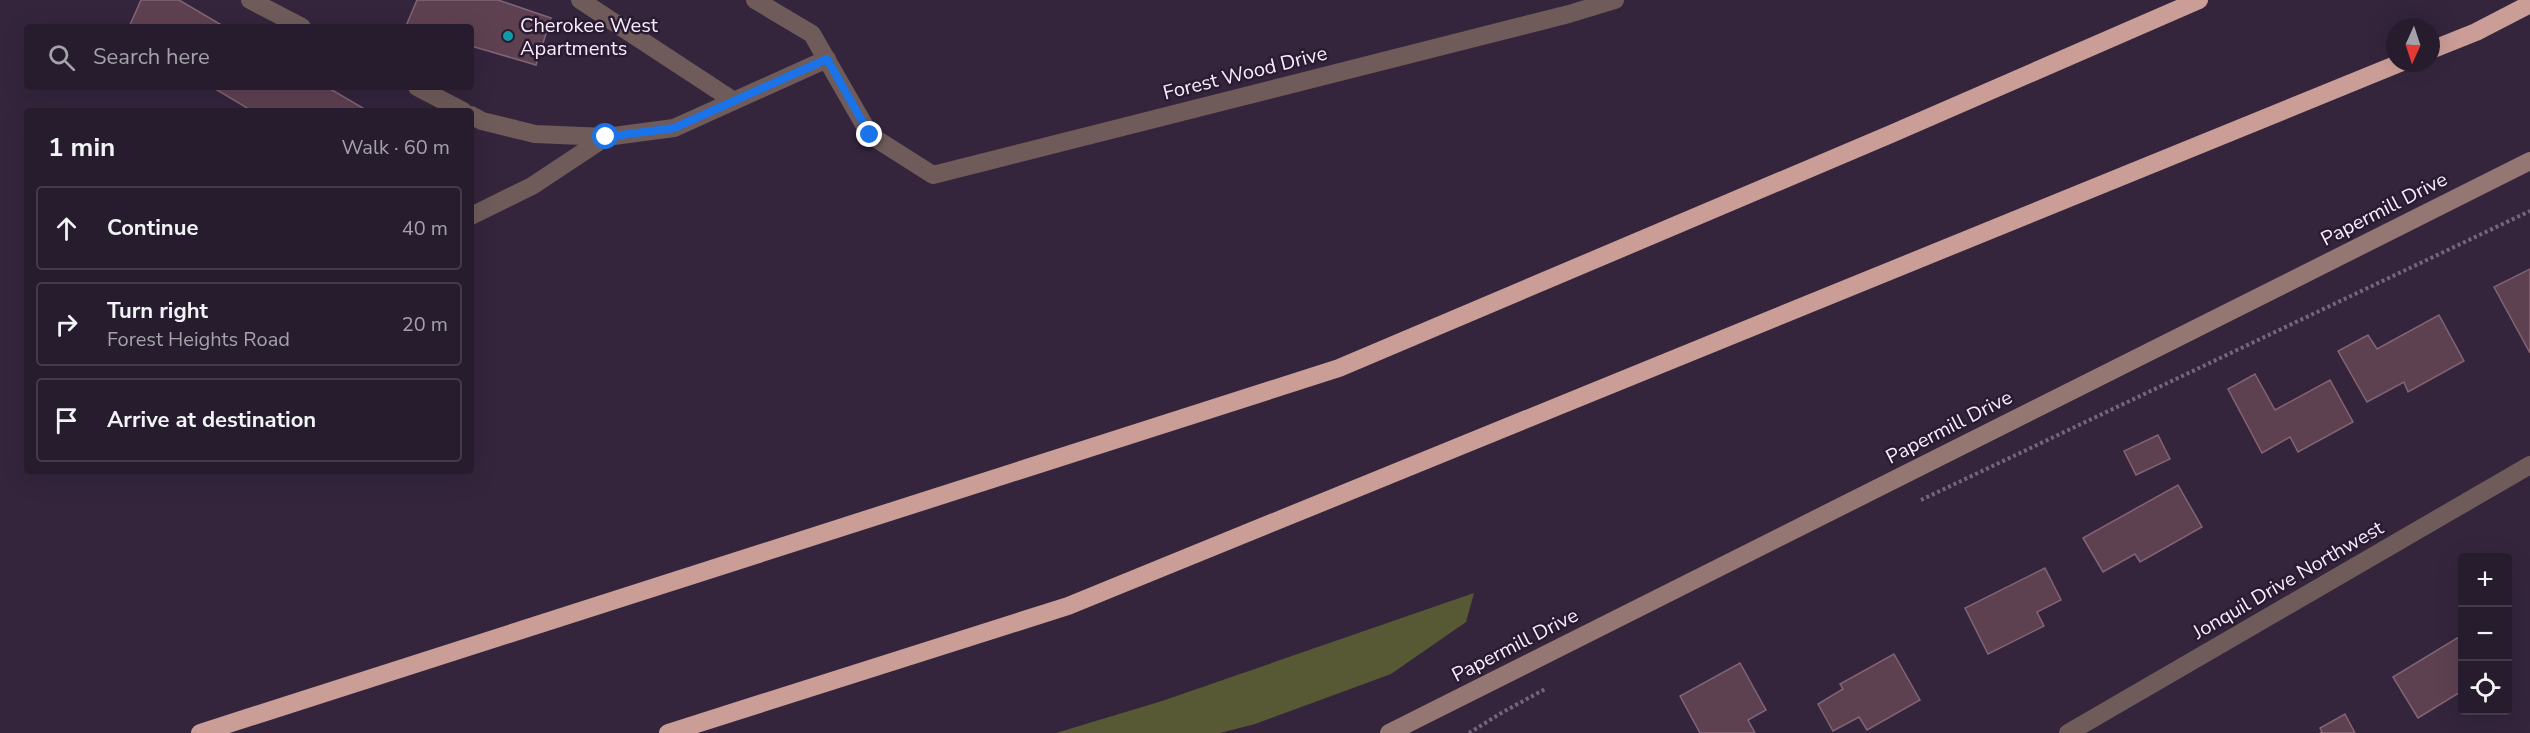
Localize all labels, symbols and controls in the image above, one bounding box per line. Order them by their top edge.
place label: Cherokee West Apartments [520,12,659,62]
north arrow [2386,18,2440,72]
search box [24,24,474,90]
marker: Cherokee West Apartments [501,29,515,43]
street label: Forest Wood Drive [1160,40,1330,106]
icon: search [45,41,78,74]
text: Search here [93,42,210,72]
route end [856,121,882,147]
route start [592,123,618,149]
text: 1 min [48,130,115,165]
text: Walk · 60 m [342,134,450,161]
street label: Papermill Drive [2316,166,2452,252]
icon: ahead [50,212,83,245]
text: Continue [107,213,198,243]
text: 40 m [402,215,448,242]
text: Turn right [107,296,208,326]
icon: right [50,308,83,341]
text: 20 m [402,311,448,338]
text: Forest Heights Road [107,326,290,353]
street label: Papermill Drive [1881,384,2017,470]
icon: arrive [50,404,83,437]
text: Arrive at destination [107,405,316,435]
street label: Jonquil Drive Northwest [2187,514,2389,646]
map controls [2458,553,2512,715]
button: + [2458,553,2512,607]
street label: Papermill Drive [1447,602,1583,688]
button: − [2458,607,2512,661]
button: locate [2458,661,2512,715]

